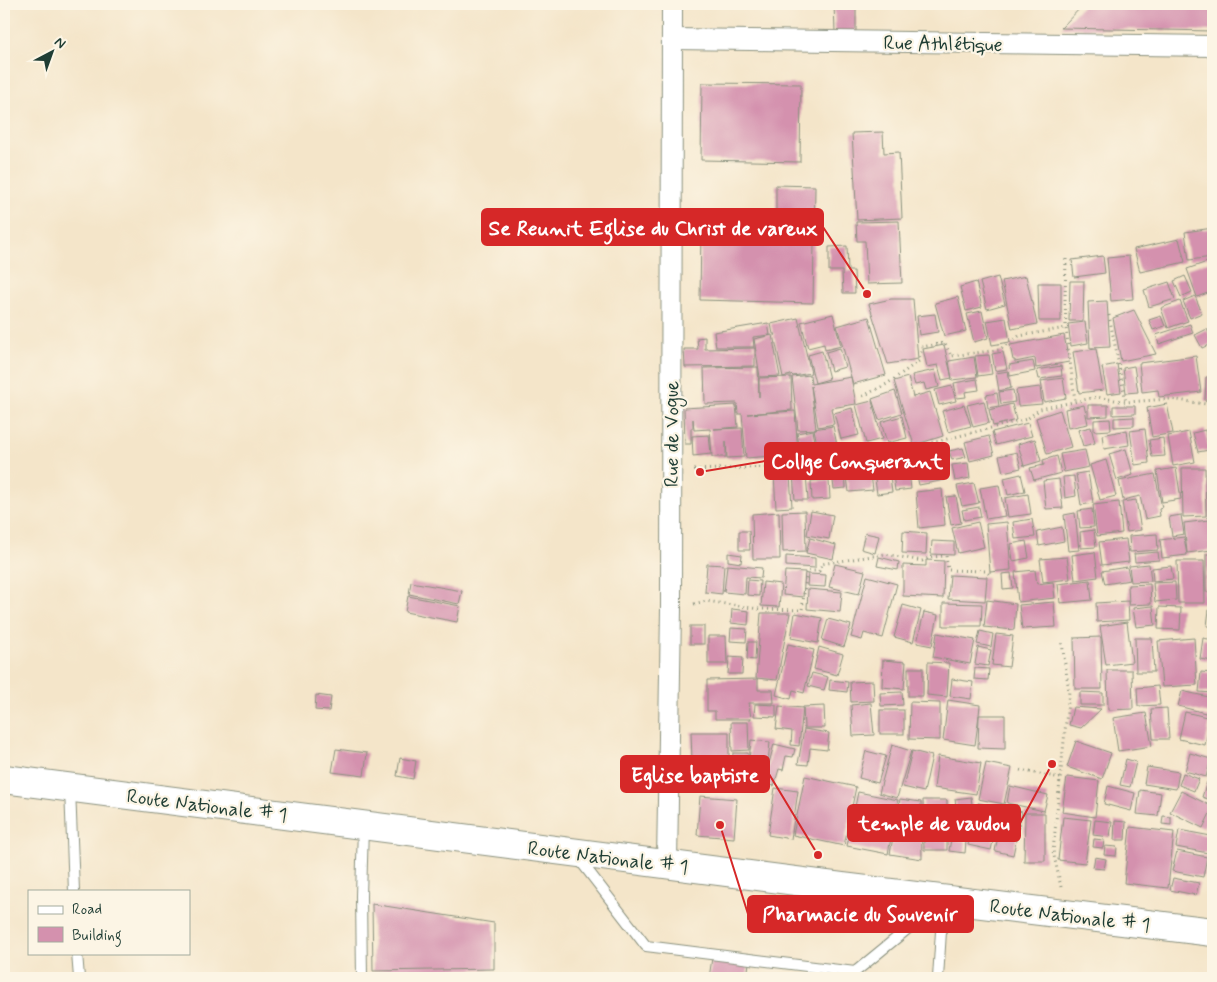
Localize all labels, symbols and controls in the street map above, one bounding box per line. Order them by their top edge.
north arrow [28,28,78,78]
street label: Rue Athlétique [883,30,1003,59]
text: N [50,33,69,53]
callout: Se Reunit Eglise du Christ de vareux [482,209,823,245]
text: Se Reunit Eglise du Christ de vareux [489,215,818,245]
street label: Rue de Vogue [659,381,687,487]
callout: Collge Conquerant [765,443,949,479]
text: Collge Conquerant [771,448,944,476]
callout: Eglise baptiste [621,756,769,792]
text: Eglise baptiste [631,762,760,790]
street label: Route Nationale # 1 [125,783,289,830]
callout: temple de vaudou [848,805,1020,841]
text: temple de vaudou [857,810,1010,838]
street label: Route Nationale # 1 [526,835,690,882]
legend [28,890,190,954]
street label: Route Nationale # 1 [988,893,1152,940]
callout: Pharmacie du Souvenir [748,896,973,932]
text: Road [72,900,102,920]
text: Pharmacie du Souvenir [762,901,959,929]
text: Building [72,926,122,947]

